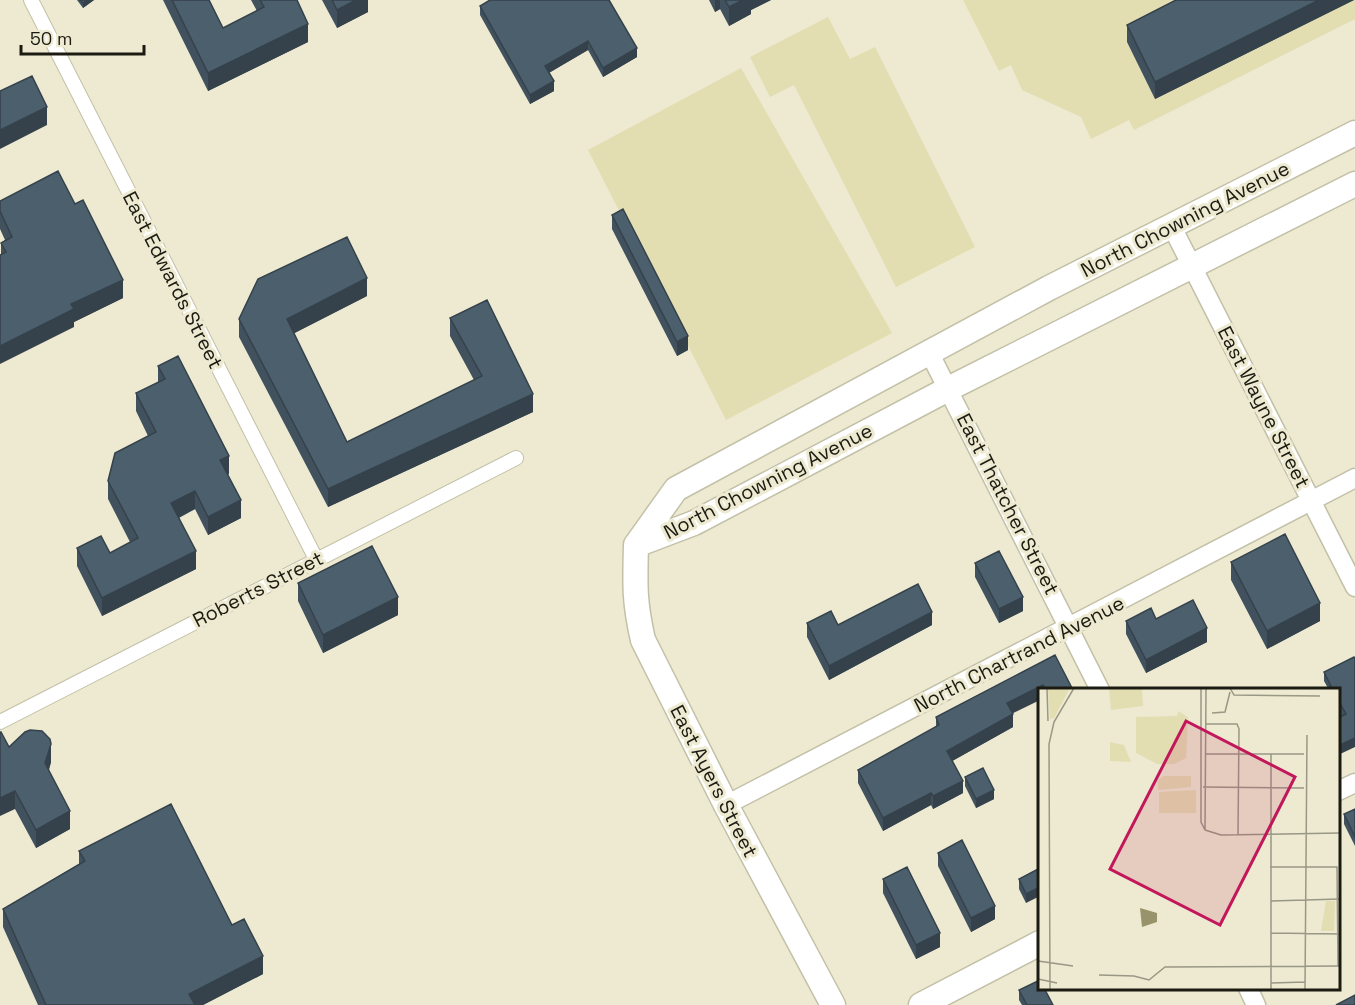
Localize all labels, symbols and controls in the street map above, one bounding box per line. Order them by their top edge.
scale bar [21,18,144,56]
text: 50 m [30,27,72,50]
street label: North Chowning Avenue [1076,155,1294,283]
street label: East Edwards Street [117,187,229,373]
street label: East Wayne Street [1212,322,1316,492]
street label: East Thatcher Street [951,409,1065,599]
street label: North Chowning Avenue [659,417,877,545]
street label: Roberts Street [188,545,328,633]
street label: North Chartrand Avenue [910,590,1128,718]
inset map [1038,688,1340,990]
street label: East Ayers Street [664,700,764,862]

